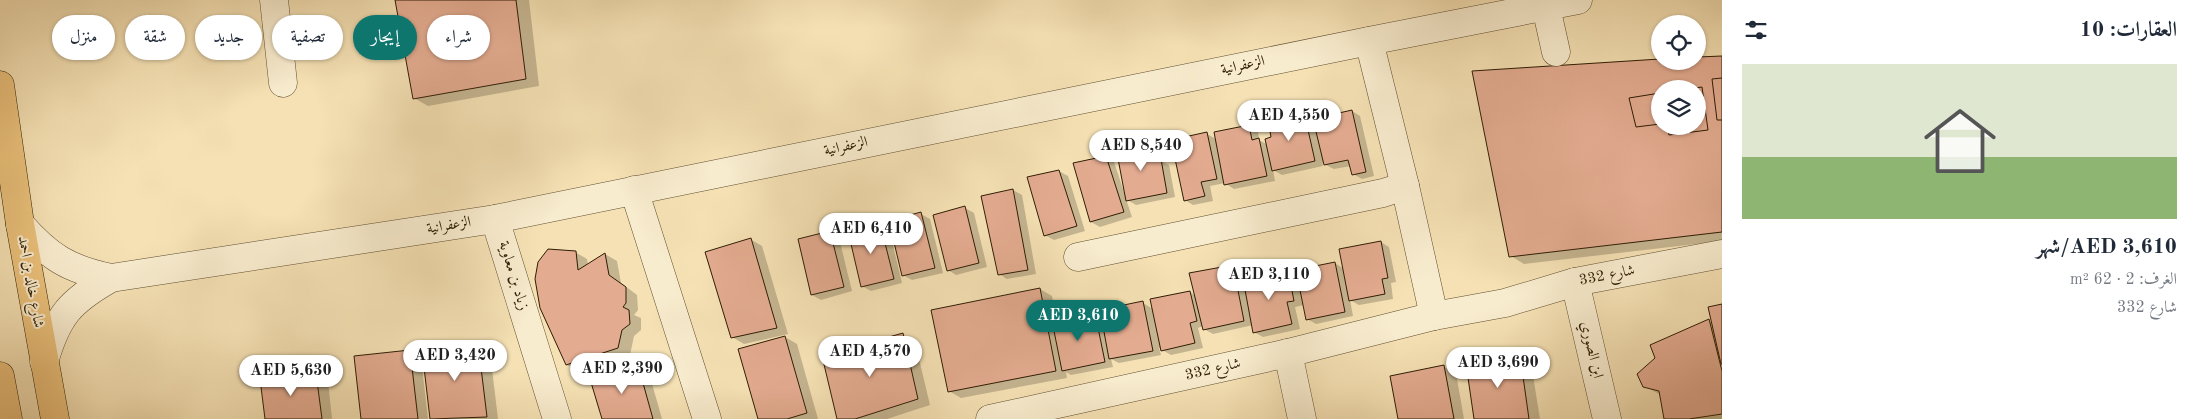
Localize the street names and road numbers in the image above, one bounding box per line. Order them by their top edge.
street label: الزعفرانية [1220,53,1266,79]
street label: الزعفرانية [823,134,869,160]
street label: الزعفرانية [426,214,472,238]
street label: شارع خالد بن احمد [11,235,45,330]
street label: زياد بن معاوية [495,240,531,312]
street label: شارع 332 [1578,263,1637,293]
street label: ابن الصوري [1574,320,1605,381]
street label: شارع 332 [1184,356,1243,388]

